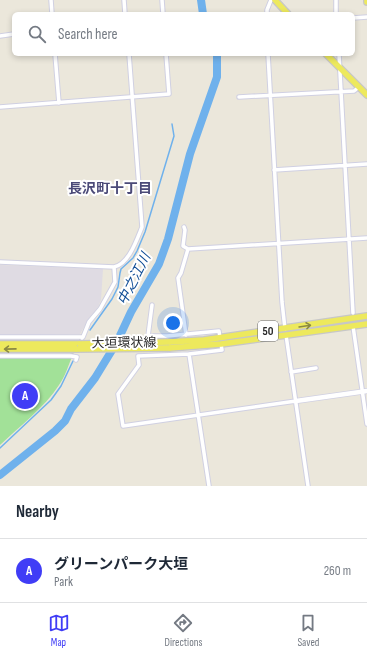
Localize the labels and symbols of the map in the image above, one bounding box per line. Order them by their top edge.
district label: 長沢町十丁目 [68,180,152,197]
water label: 中之江川 [114,248,155,308]
your location [163,313,183,333]
road number: 50 [258,321,278,341]
one-way arrow [298,322,311,330]
street label: 大垣環状線 [91,334,157,352]
one-way arrow [4,345,17,353]
pin: A [12,381,38,411]

